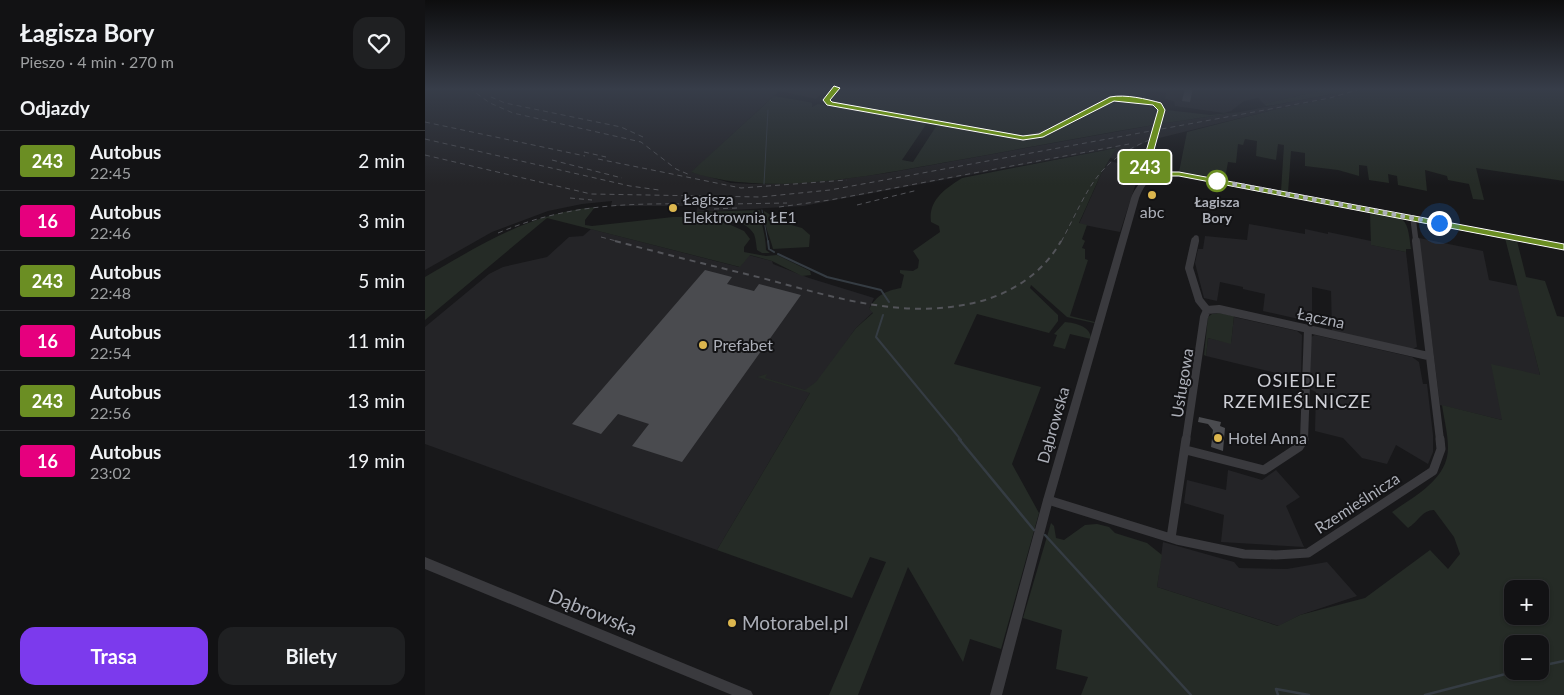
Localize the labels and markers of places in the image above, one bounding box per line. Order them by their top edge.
marker: Łagisza Bory [1206,170,1228,192]
place label: Łagisza Elektrownia ŁE1 [683,189,797,226]
marker: abc [1146,189,1158,201]
place label: Łagisza Bory [1194,193,1240,226]
marker: Łagisza Elektrownia ŁE1 [667,202,679,214]
place label: abc [1140,202,1165,221]
place label: Prefabet [713,335,773,354]
marker: Prefabet [697,339,709,351]
place label: Hotel Anna [1228,428,1307,447]
marker: Hotel Anna [1212,432,1224,444]
place label: Motorabel.pl [742,611,848,634]
marker: Motorabel.pl [726,617,738,629]

